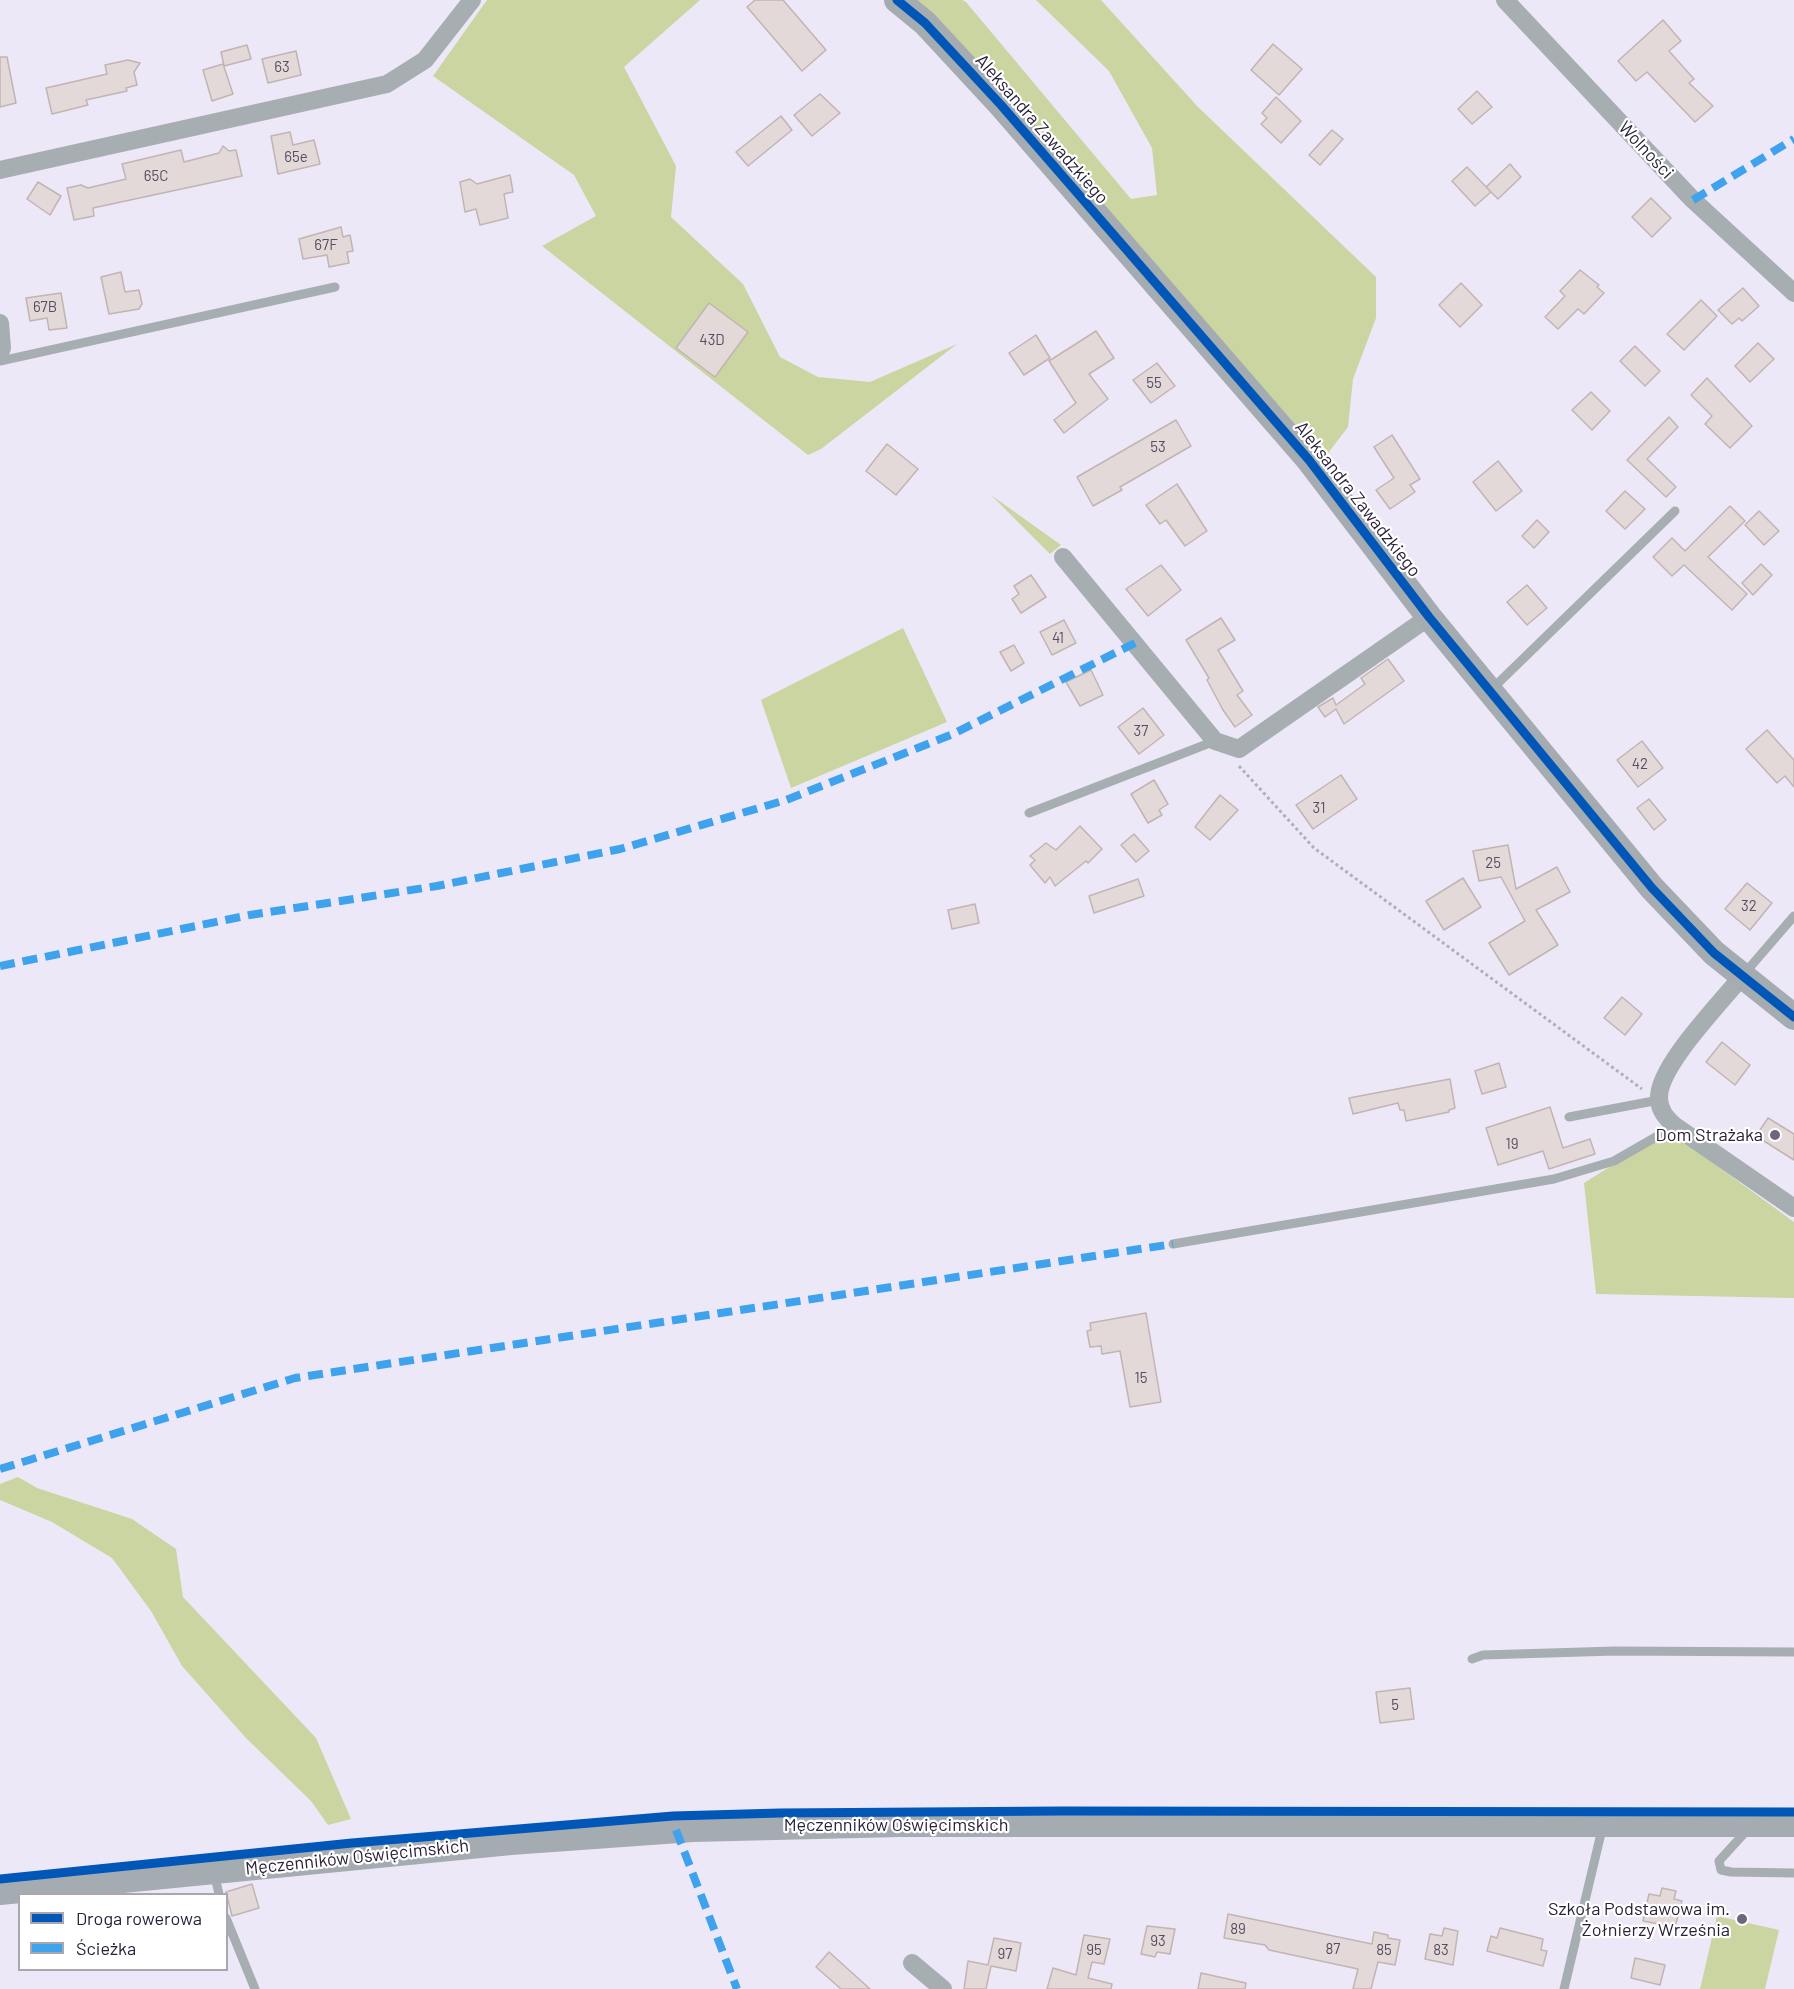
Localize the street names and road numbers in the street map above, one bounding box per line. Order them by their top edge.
street label: Aleksandra Zawadzkiego [971,50,1113,208]
street label: Wolności [1614,117,1678,183]
street label: Aleksandra Zawadzkiego [1291,417,1425,581]
street label: Męczenników Oświęcimskich [784,1814,1008,1836]
street label: Męczenników Oświęcimskich [244,1835,470,1879]

